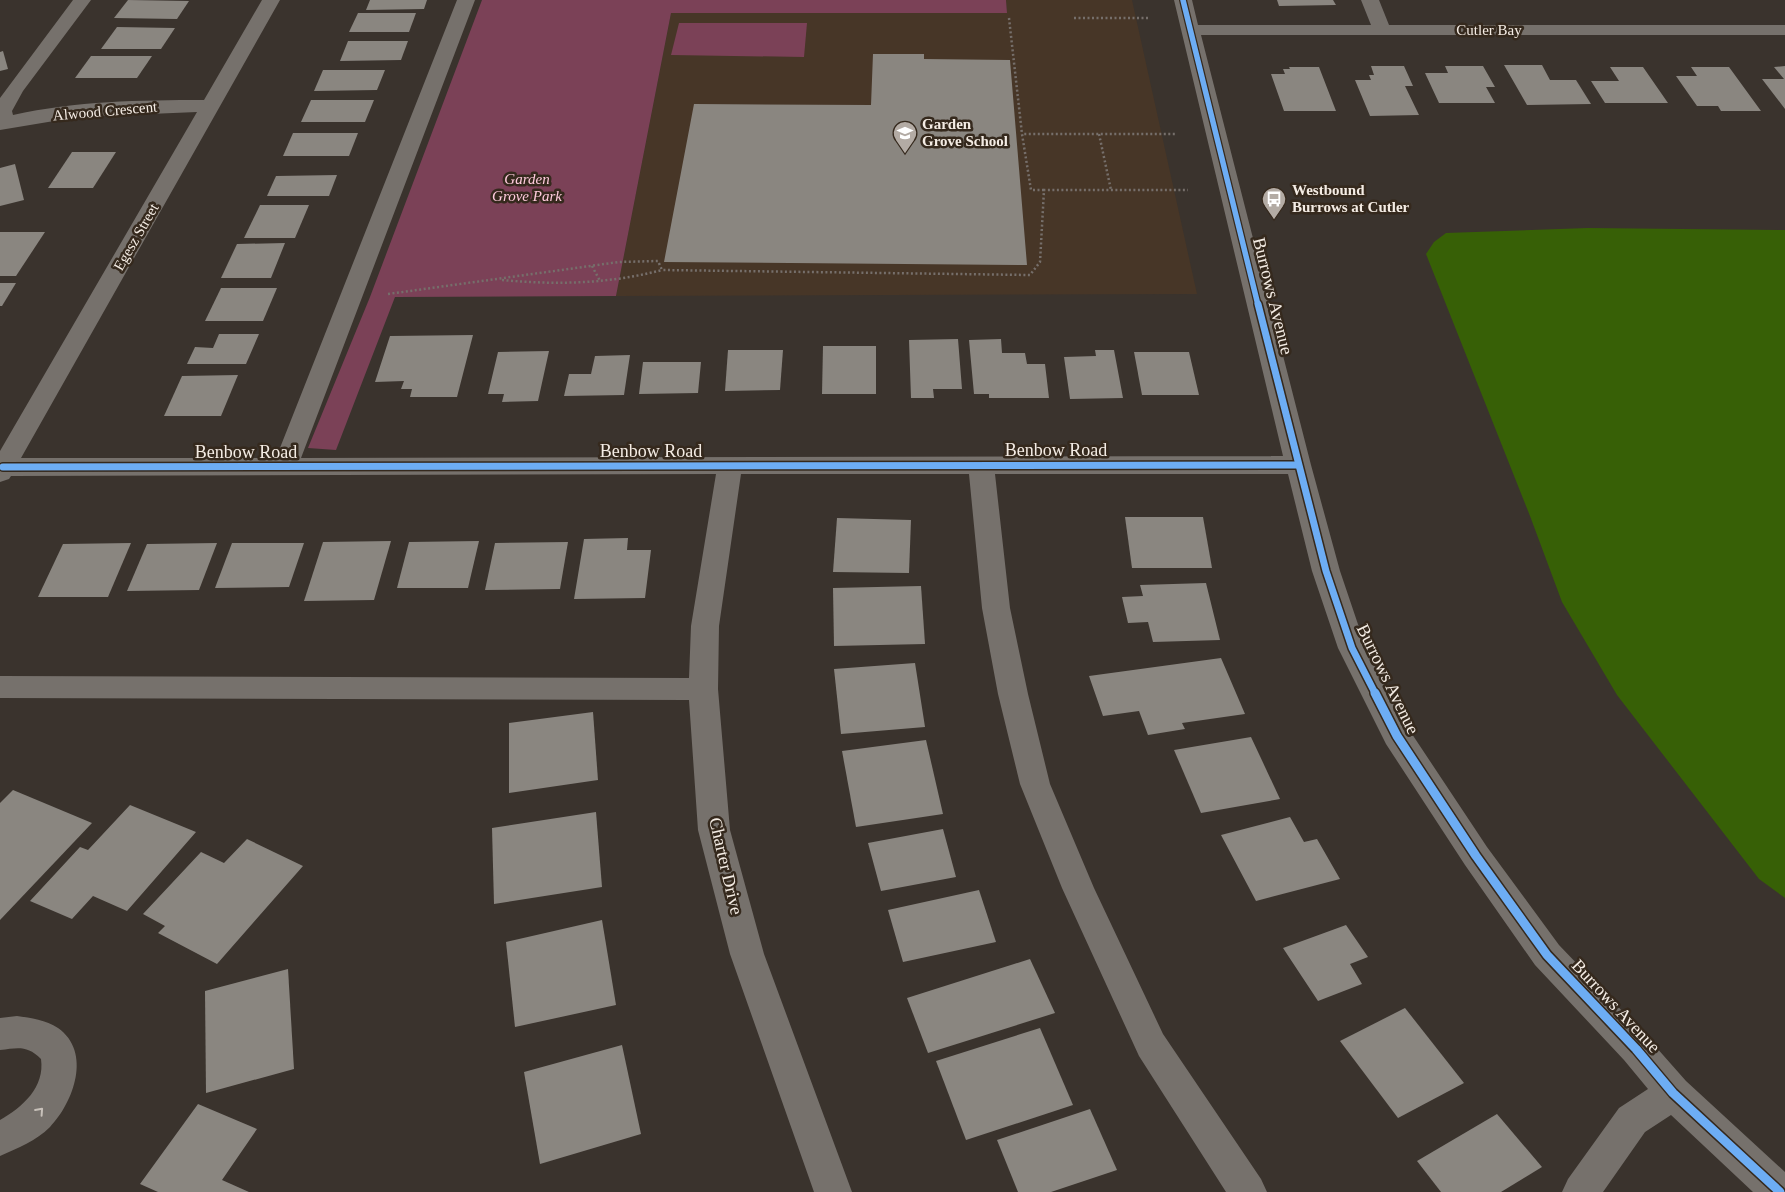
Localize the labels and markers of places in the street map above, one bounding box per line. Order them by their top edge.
place label: Garden Grove School [922,116,1008,149]
school or university icon: Garden Grove School [892,120,918,154]
place label: Westbound Burrows at Cutler [1292,182,1410,215]
bus stop icon: Westbound Burrows at Cutler [1261,186,1287,220]

